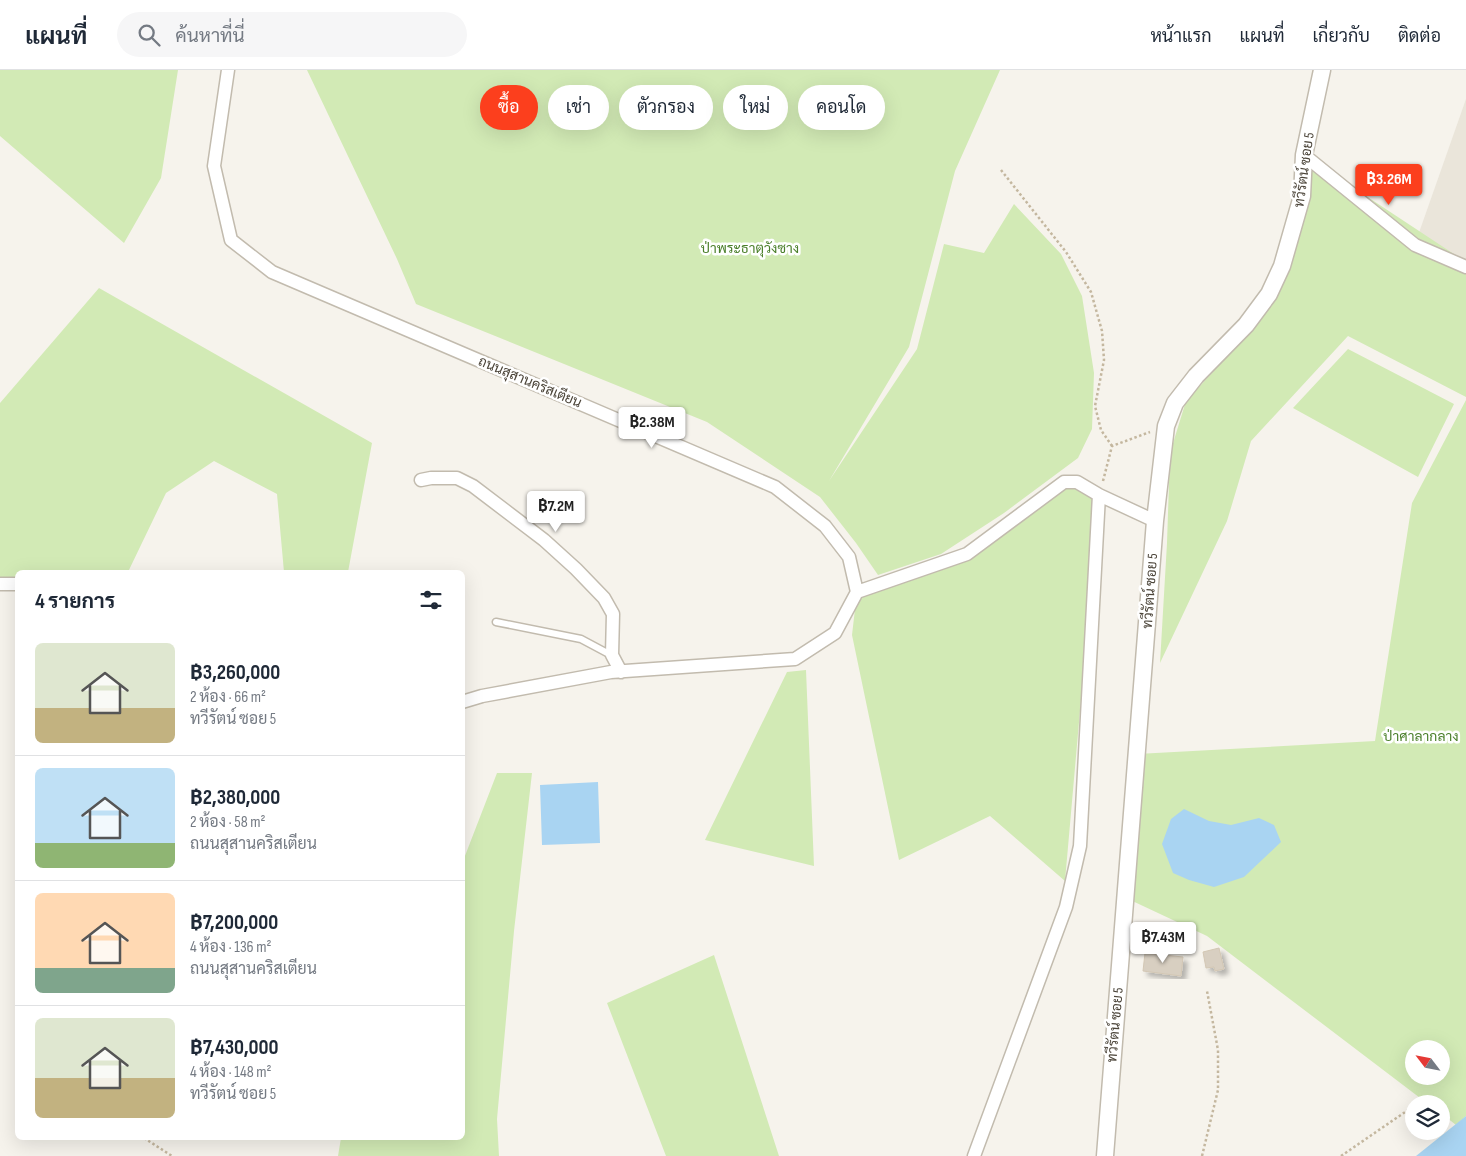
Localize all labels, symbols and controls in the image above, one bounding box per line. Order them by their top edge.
search box [117,12,467,57]
icon: search [135,21,163,49]
text: แผนที่ [25,22,87,51]
text: ค้นหาที่นี่ [175,25,245,48]
text: หน้าแรก [1150,26,1212,47]
text: แผนที่ [1240,26,1284,47]
text: เกี่ยวกับ [1312,26,1370,47]
text: ติดต่อ [1398,26,1441,47]
chip: ซื้อ [480,85,538,130]
chip: เช่า [548,85,609,130]
chip: ตัวกรอง [619,85,713,130]
chip: ใหม่ [723,85,788,130]
chip: คอนโด [798,85,885,130]
street label: ทวีรัตน์ ซอย 5 [1289,131,1318,209]
pin: ฿3.26M [1348,164,1430,206]
text: ฿3.26M [1366,170,1412,189]
park label: ป่าพระธาตุวังซาง [701,240,799,258]
street label: ถนนสุสานคริสเตียน [475,352,585,412]
pin: ฿2.38M [611,406,693,449]
text: ฿2.38M [629,413,675,432]
pin: ฿7.2M [521,490,591,533]
text: ฿7.2M [538,497,574,516]
street label: ทวีรัตน์ ซอย 5 [1138,552,1161,629]
icon: filters [417,586,445,614]
text: 4 รายการ [35,589,115,614]
text: ฿3,260,000 [190,660,280,685]
icon: home [75,663,135,723]
text: 2 ห้อง · 66 m² [190,688,266,707]
text: ทวีรัตน์ ซอย 5 [190,710,276,729]
park label: ป่าศาลากลาง [1383,728,1459,745]
text: ฿2,380,000 [190,785,280,810]
icon: home [75,788,135,848]
text: 2 ห้อง · 58 m² [190,813,265,832]
text: ถนนสุสานคริสเตียน [190,835,317,854]
text: ฿7,200,000 [190,910,278,935]
icon: home [75,913,135,973]
pin: ฿7.43M [1122,922,1204,964]
text: ฿7.43M [1141,928,1185,947]
text: 4 ห้อง · 136 m² [190,938,271,957]
text: ถนนสุสานคริสเตียน [190,960,317,979]
street label: ทวีรัตน์ ซอย 5 [1102,986,1127,1063]
text: ฿7,430,000 [190,1035,278,1060]
icon: home [75,1038,135,1098]
north arrow [1405,1040,1450,1085]
map controls [1405,1040,1450,1140]
text: 4 ห้อง · 148 m² [190,1063,271,1082]
text: ทวีรัตน์ ซอย 5 [190,1085,276,1104]
button: layers [1405,1095,1450,1140]

